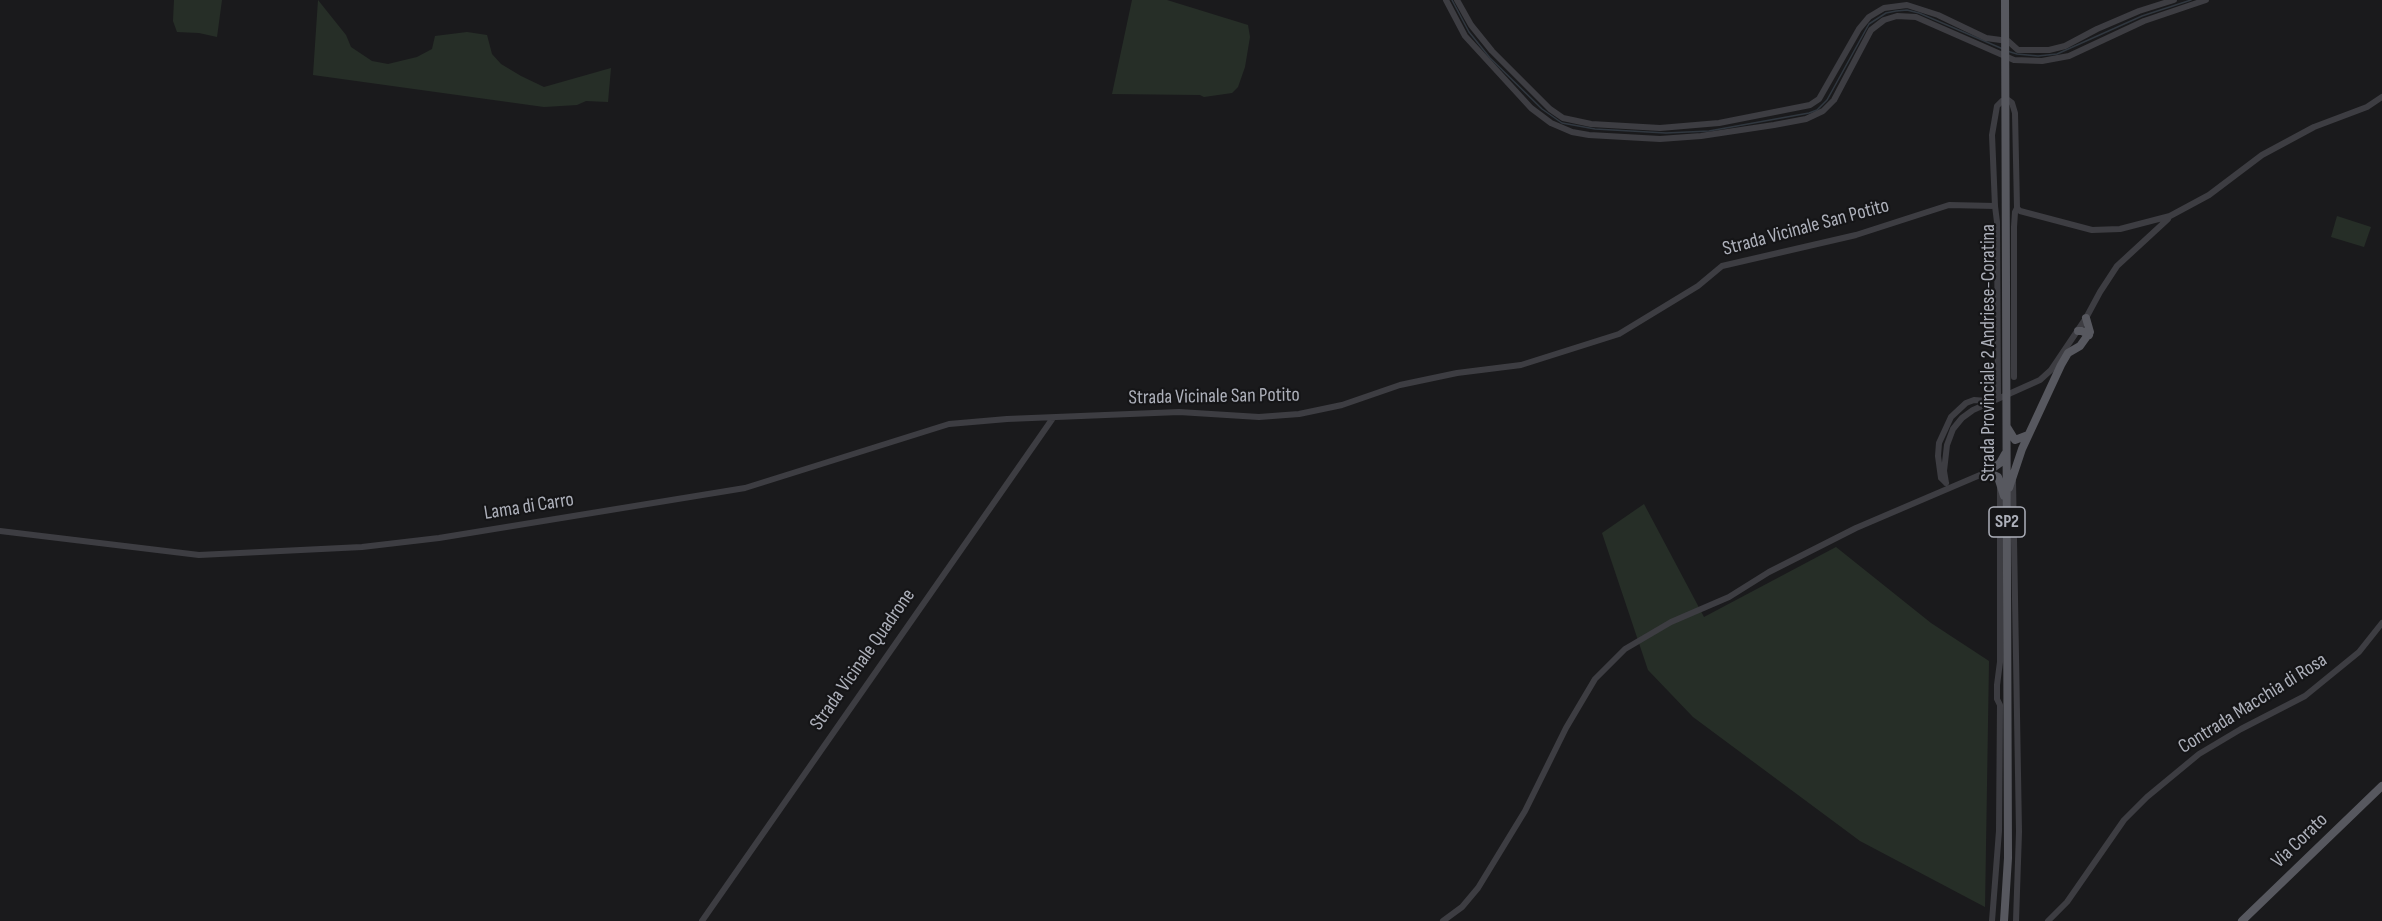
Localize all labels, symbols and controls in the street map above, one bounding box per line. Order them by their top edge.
street label: Strada Vicinale San Potito [1720,194,1892,262]
street label: Strada Provinciale 2 Andriese-Coratina [1977,224,2001,482]
street label: Strada Vicinale San Potito [1128,384,1300,410]
street label: Lama di Carro [482,488,576,526]
road number: SP2 [1989,507,2025,537]
street label: Strada Vicinale Quadrone [805,585,921,735]
street label: Contrada Macchia di Rosa [2174,649,2332,759]
street label: Via Corato [2267,808,2333,874]

